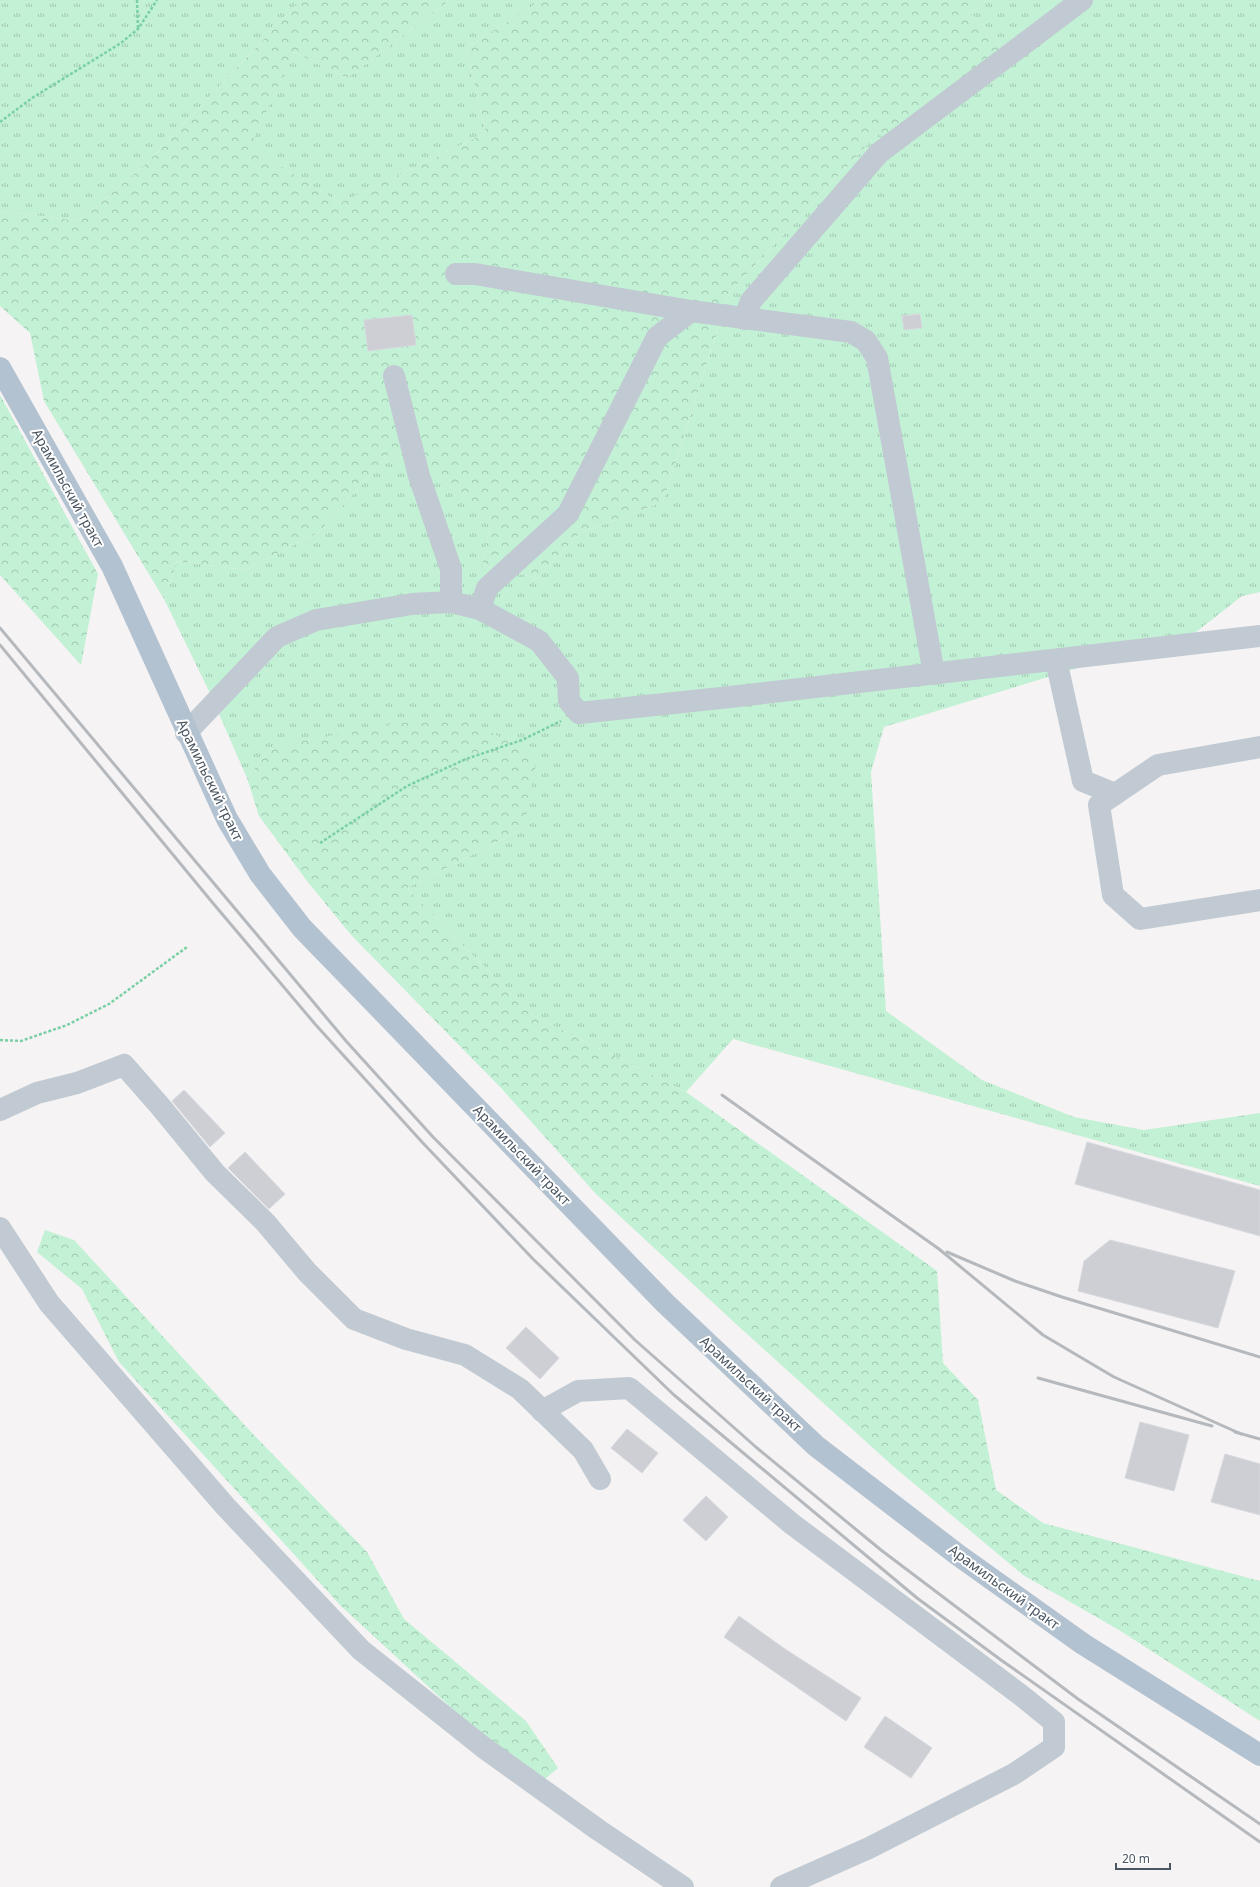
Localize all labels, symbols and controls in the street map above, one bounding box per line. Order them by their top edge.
street label: Арамильский тракт [28,425,109,551]
street label: Арамильский тракт [173,716,248,844]
street label: Арамильский тракт [469,1100,576,1209]
street label: Арамильский тракт [696,1331,807,1436]
street label: Арамильский тракт [945,1540,1064,1634]
scale bar [1116,1845,1170,1871]
text: 20 m [1122,1850,1150,1867]

